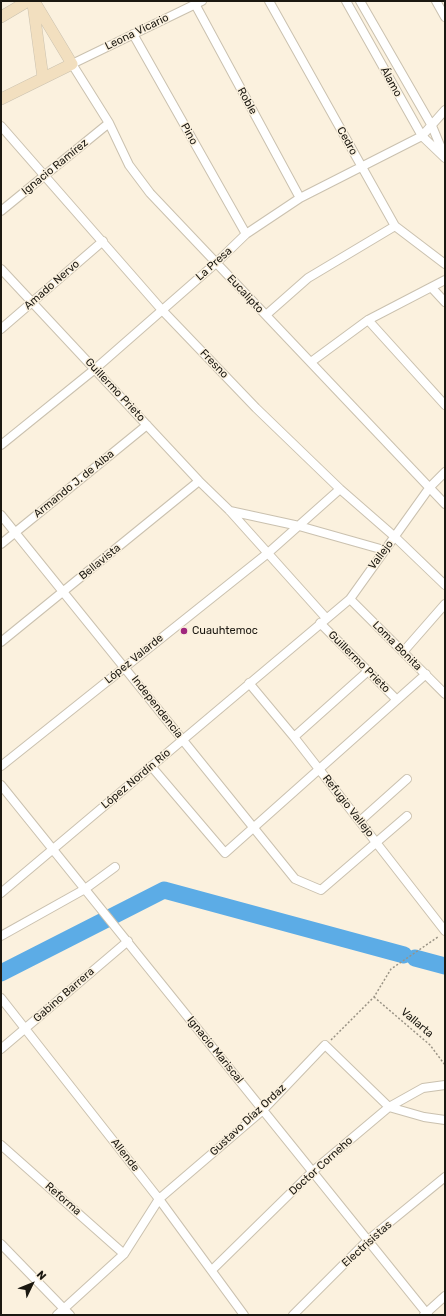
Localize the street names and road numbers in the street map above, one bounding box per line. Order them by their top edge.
street label: Leona Vicario [103,11,171,53]
street label: Álamo [377,65,405,99]
street label: Roble [234,85,260,117]
street label: Pino [178,121,200,147]
street label: Cedro [334,124,360,158]
street label: Ignacio Ramírez [19,136,91,198]
street label: La Presa [193,244,235,284]
street label: Amado Nervo [22,257,82,313]
street label: Eucalipto [224,272,266,316]
street label: Fresno [197,347,231,381]
street label: Guillermo Prieto [82,356,148,424]
street label: Armando J. de Alba [31,447,117,521]
street label: Vallejo [366,538,396,572]
street label: Bellavista [77,541,123,583]
street label: Loma Bonita [370,619,424,673]
street label: Guillermo Prieto [325,628,393,696]
street label: López Valarde [102,631,166,687]
street label: Independencia [128,673,186,741]
street label: López Nordín Río [99,746,173,812]
street label: Refugio Vallejo [320,772,376,840]
street label: Gabino Barrera [31,965,97,1025]
street label: Vallarta [398,1006,436,1040]
street label: Ignacio Mariscal [184,1014,246,1086]
street label: Gustavo Díaz Ordaz [207,1081,289,1159]
street label: Doctor Corneho [286,1134,356,1198]
street label: Allende [108,1136,142,1174]
street label: Reforma [42,1180,84,1218]
street label: Electrisistas [339,1218,395,1270]

